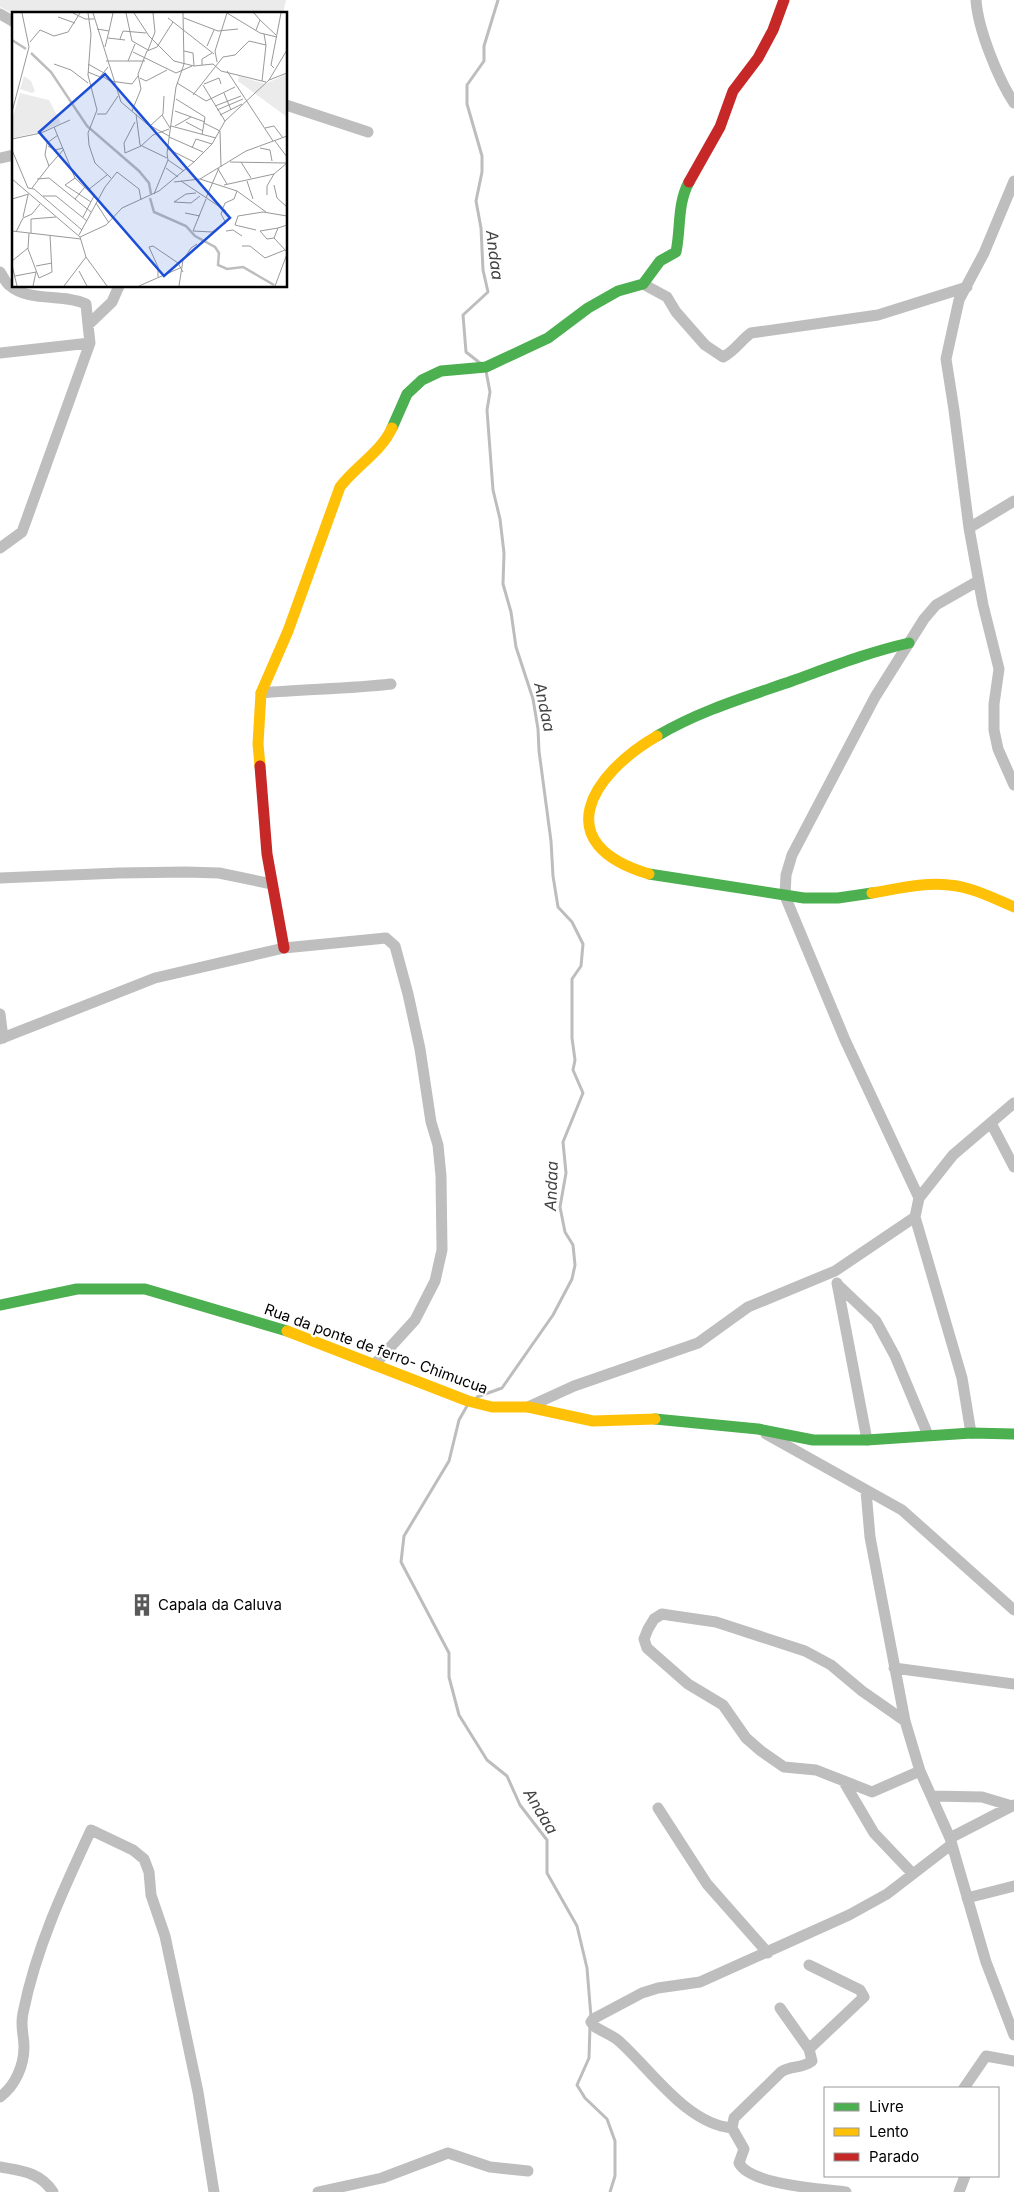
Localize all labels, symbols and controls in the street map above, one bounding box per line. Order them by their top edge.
inset map [12,12,288,288]
water label: Andaa [482,228,508,281]
water label: Andaa [530,680,560,734]
water label: Andaa [540,1161,562,1212]
street label: Rua da ponte de ferro- Chimucua [262,1299,491,1398]
building icon: Capala da Caluva [129,1592,155,1618]
place label: Capala da Caluva [158,1595,282,1614]
water label: Andaa [519,1784,563,1838]
legend [824,2087,999,2177]
text: Livre [869,2097,904,2116]
text: Lento [869,2122,909,2141]
text: Parado [869,2147,919,2166]

